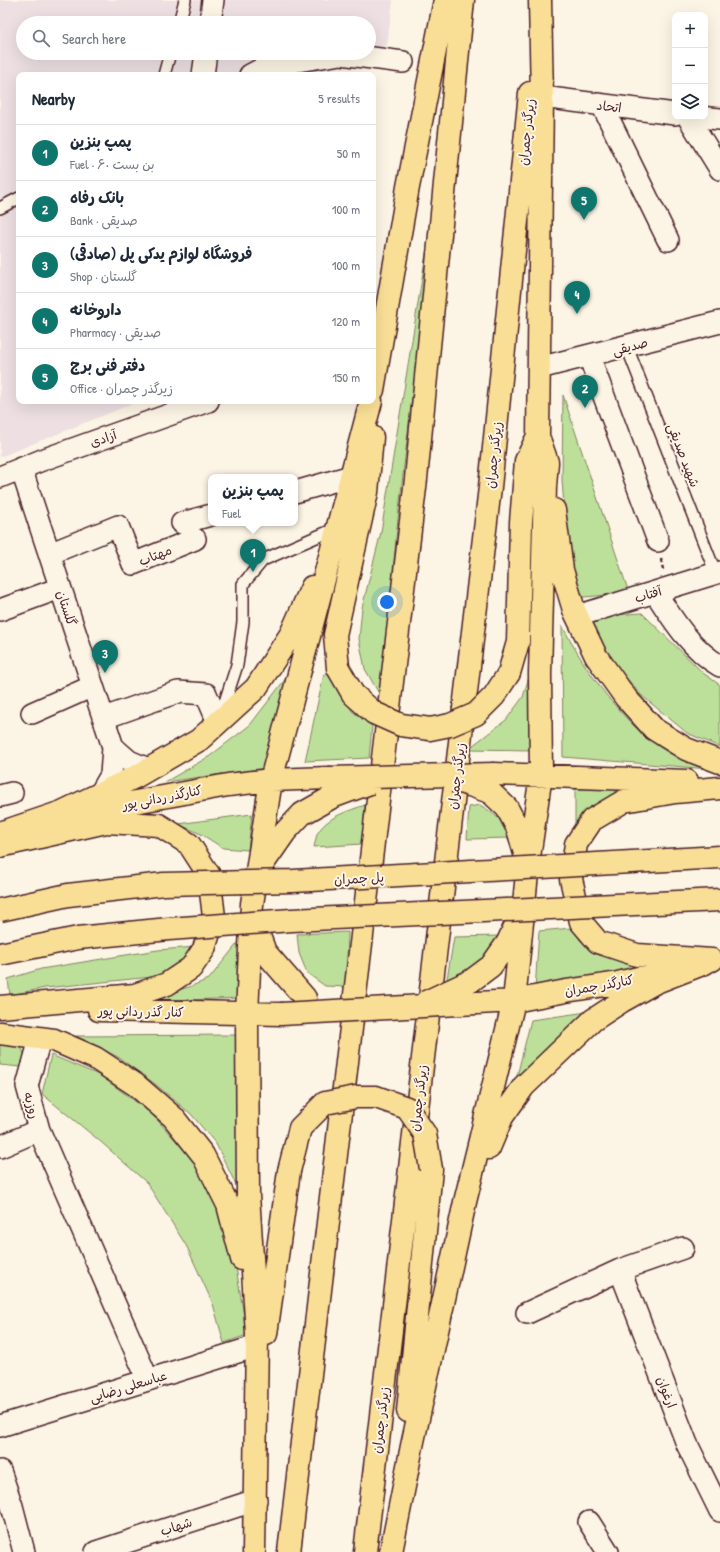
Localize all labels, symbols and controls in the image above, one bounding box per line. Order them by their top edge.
map controls [672,12,708,120]
button: + [672,12,708,48]
search box [16,16,376,60]
icon: search [30,27,52,49]
text: Search here [62,28,126,49]
button: − [672,48,708,84]
button: layers [672,84,708,120]
text: Nearby [32,87,75,110]
text: 5 results [318,89,360,107]
street label: اتحاد [595,96,623,116]
street label: زیرگذر چمران [514,98,538,166]
text: پمپ بنزین [70,131,131,152]
text: 1 [43,144,47,162]
text: 50 m [337,144,360,162]
text: Fuel · بن بست ۶۰ [70,155,155,173]
text: بانک رفاه [70,187,124,208]
pin: 5 [571,187,597,220]
text: 2 [42,200,48,218]
text: 100 m [332,200,360,218]
text: Bank · صدیقی [70,211,138,229]
text: فروشگاه لوازم یدکی پل (صادقی) [70,243,252,264]
text: 3 [42,256,48,274]
text: 100 m [332,256,360,274]
text: Shop · گلستان [70,267,137,285]
pin: 4 [564,281,590,314]
text: داروخانه [70,299,122,320]
text: 4 [43,312,47,330]
text: 120 m [332,312,360,330]
text: Pharmacy · صدیقی [70,323,161,341]
street label: صدیقی [610,333,650,360]
text: دفتر فنی برج [70,355,145,376]
text: 5 [42,368,48,386]
text: 150 m [332,368,360,386]
pin: 2 [572,375,598,408]
text: Office · زیرگذر چمران [70,379,173,397]
street label: شهید صدیقی [663,420,704,490]
street label: زیرگذر چمران [481,421,505,489]
street label: آزادی [87,425,120,451]
popup [208,474,298,526]
text: پمپ بنزین [222,480,284,501]
text: Fuel [222,504,241,522]
pin: 1 [240,539,266,572]
street label: مهتاب [136,540,174,570]
street label: آفتاب [632,581,665,607]
street label: گلستان [53,588,81,628]
your location [377,592,397,612]
pin: 3 [92,640,118,673]
street label: زیرگذر چمران [443,741,469,810]
street label: کنارگذر ردانی پور [120,780,204,815]
street label: پل چمران [334,868,385,888]
street label: کنارگذر چمران [563,970,635,1000]
street label: کنار گذر ردانی پور [97,1001,184,1022]
street label: زیرگذر چمران [405,1063,431,1132]
street label: روزبه [20,1089,44,1121]
street label: عباسعلی رضایی [87,1366,169,1407]
street label: ارغوان [653,1374,681,1410]
street label: زیرگذر چمران [367,1385,393,1454]
street label: شهاب [158,1512,194,1540]

